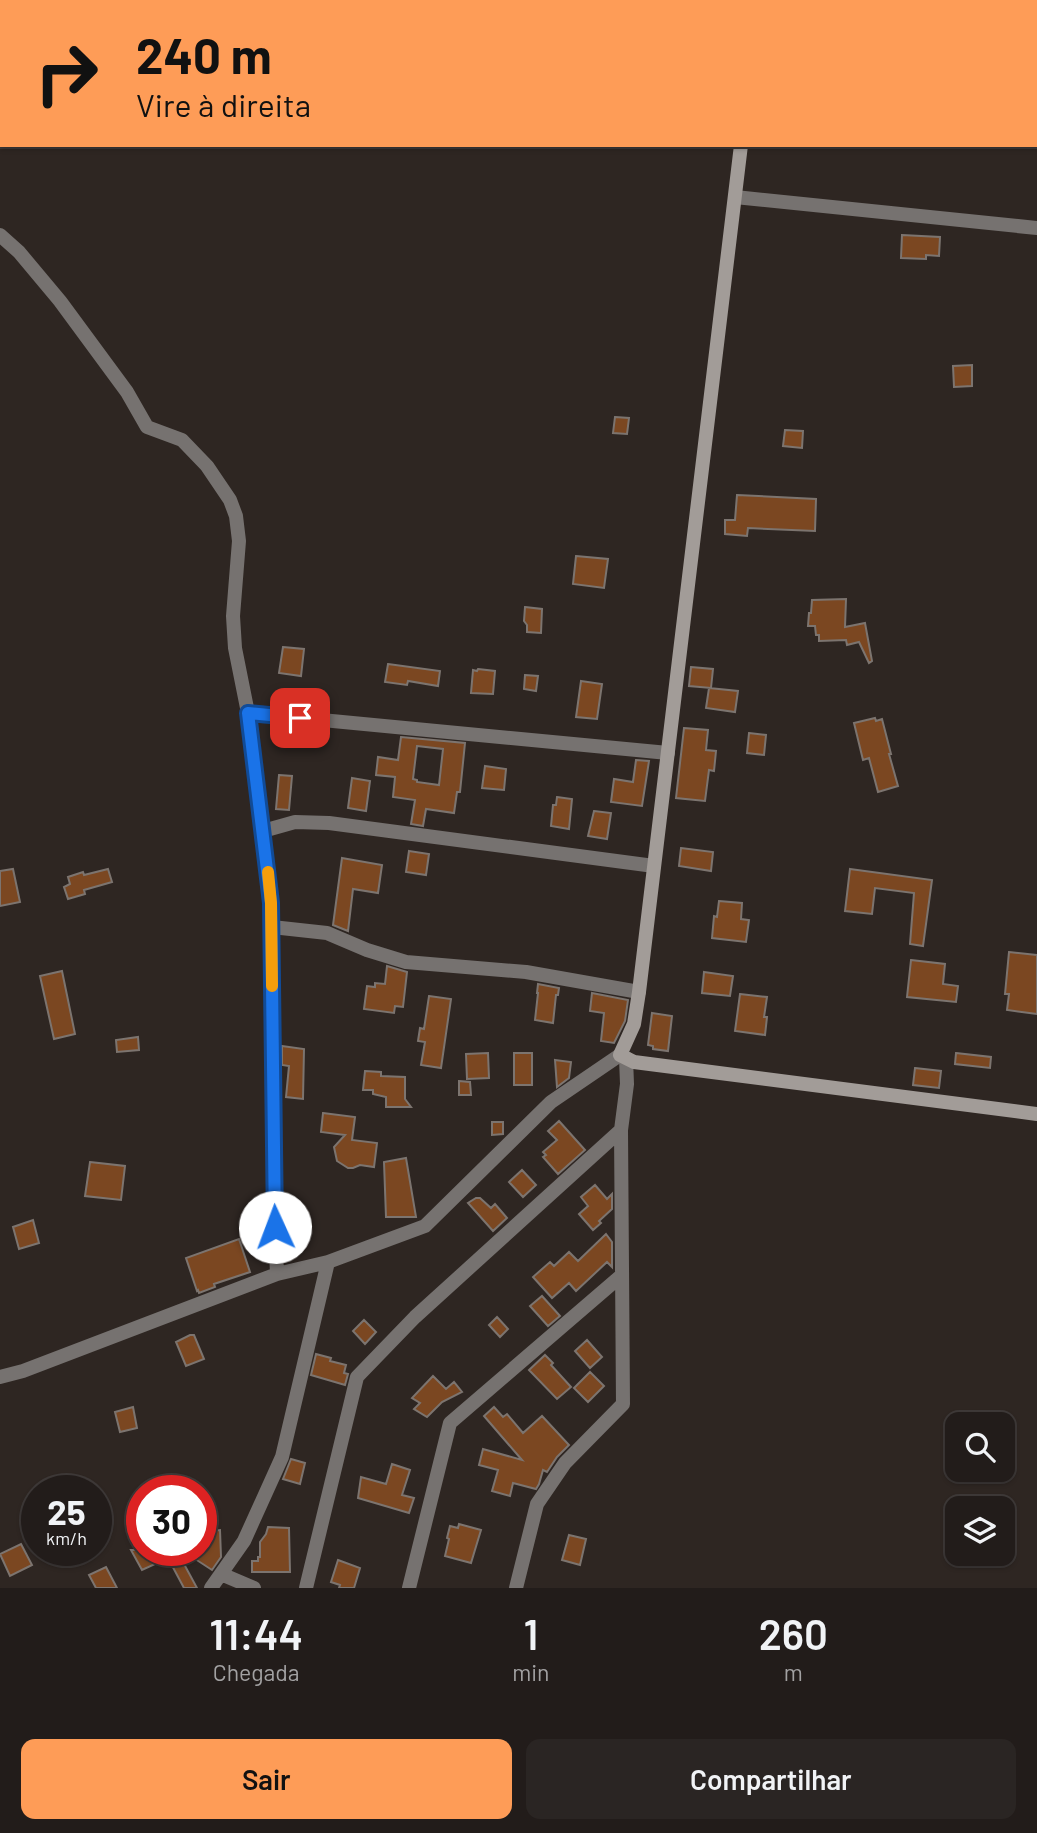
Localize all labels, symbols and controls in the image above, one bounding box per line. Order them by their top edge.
text: 240 m [136,25,272,84]
icon: right [21,28,112,119]
text: Vire à direita [136,85,311,123]
pin [270,688,330,748]
icon: arrive [281,699,319,737]
position arrow [238,1190,312,1264]
map controls [945,1412,1015,1566]
button: search [945,1412,1015,1482]
speed limit sign: 30 [126,1475,217,1566]
text: 25 [47,1490,86,1532]
button: layers [945,1496,1015,1566]
text: km/h [46,1527,87,1549]
text: 11:44 [209,1608,303,1658]
text: 1 [523,1608,538,1658]
text: 260 [759,1608,828,1658]
text: Chegada [213,1658,300,1686]
text: min [512,1658,550,1686]
text: m [784,1658,803,1686]
button: Sair [21,1739,512,1819]
button: Compartilhar [526,1739,1016,1819]

